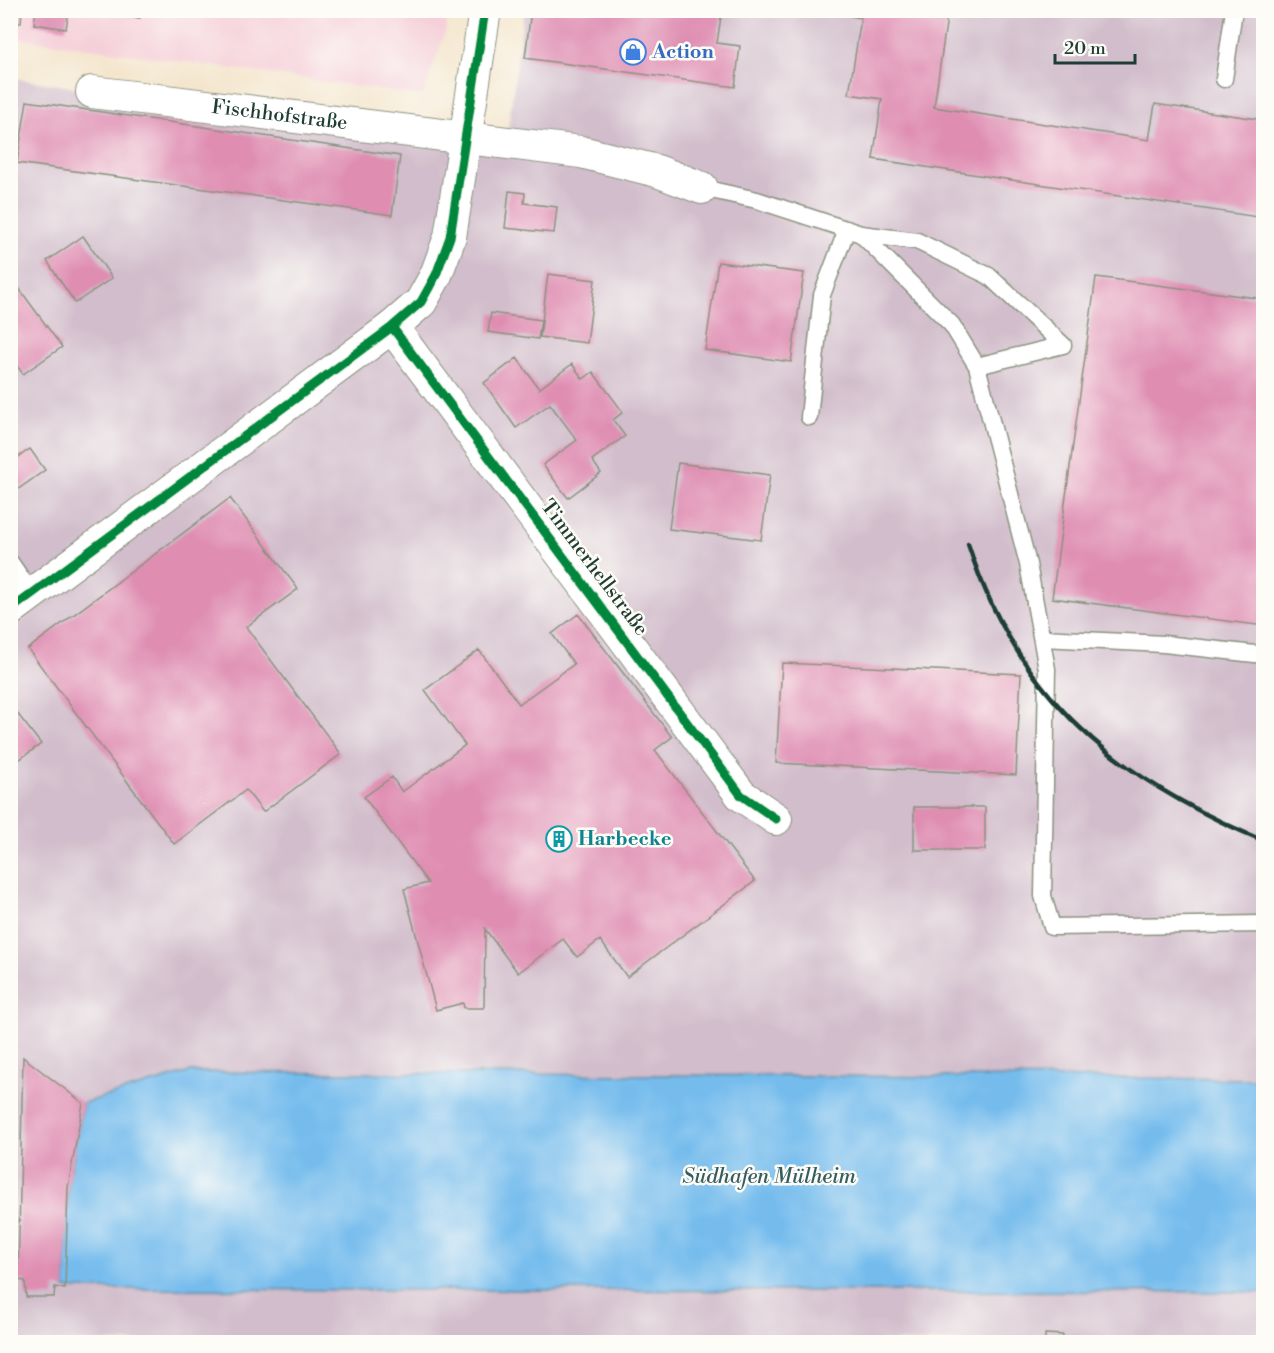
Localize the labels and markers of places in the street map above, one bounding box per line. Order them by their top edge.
shop icon: Action [618,37,648,67]
place label: Action [651,40,715,65]
building icon: Harbecke [544,824,574,854]
place label: Harbecke [578,827,672,852]

